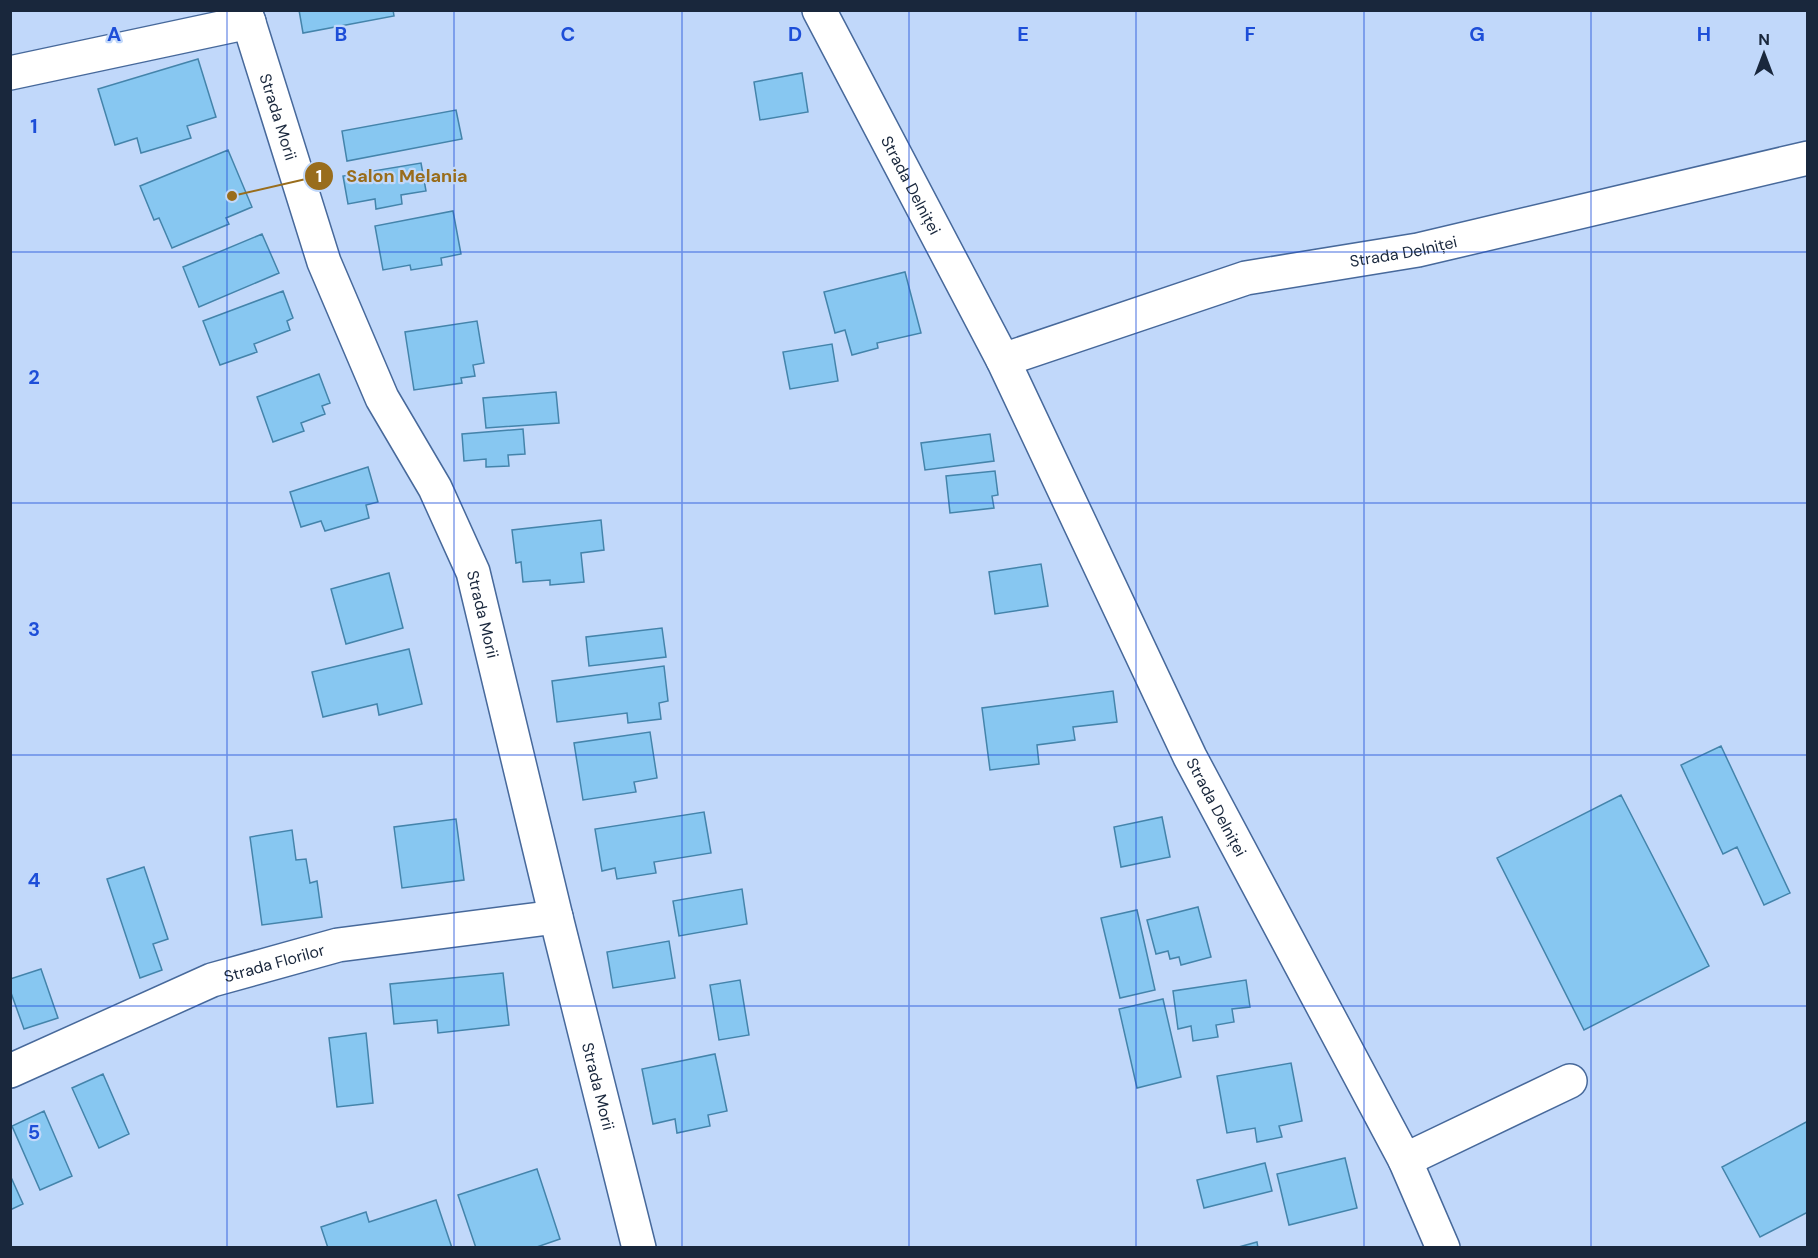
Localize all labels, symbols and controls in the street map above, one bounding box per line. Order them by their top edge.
text: A [107,21,121,47]
text: B [335,21,347,47]
text: C [561,21,575,47]
text: D [788,21,802,47]
text: E [1017,21,1029,47]
text: F [1244,21,1256,47]
text: G [1469,21,1485,47]
text: H [1697,21,1711,47]
north arrow [1734,24,1794,84]
text: N [1758,29,1770,50]
street label: Strada Morii [255,71,302,163]
text: 1 [30,113,38,139]
street label: Strada Delniței [876,132,946,238]
callout: Salon Melania [304,158,480,194]
text: 1 [316,164,322,188]
text: Salon Melania [346,164,468,188]
street label: Strada Delniței [1348,231,1459,271]
text: 2 [28,364,40,390]
street label: Strada Morii [462,568,504,660]
text: 3 [28,616,40,642]
street label: Strada Delniței [1182,754,1252,860]
text: 4 [28,867,41,893]
street label: Strada Florilor [221,939,327,987]
street label: Strada Morii [577,1040,620,1132]
text: 5 [28,1119,40,1145]

